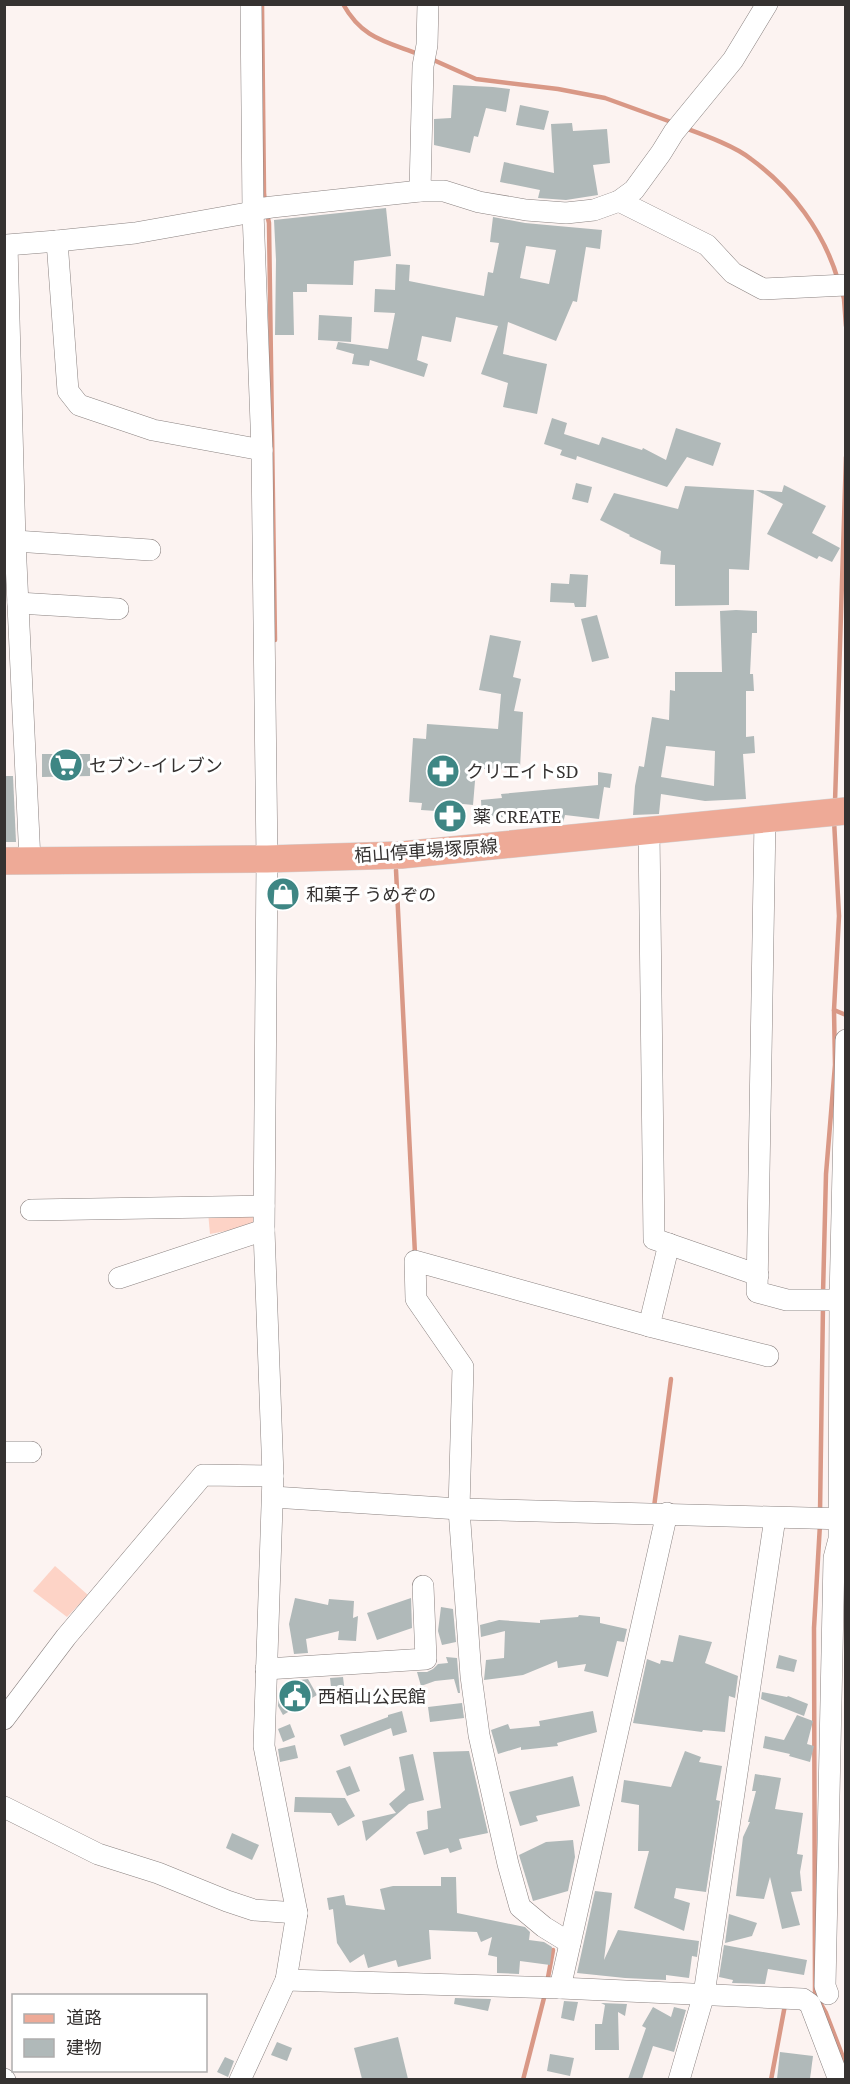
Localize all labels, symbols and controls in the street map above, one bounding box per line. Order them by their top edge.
supermarket icon: セブン-イレブン [48,747,84,783]
place label: セブン-イレブン [89,753,223,777]
pharmacy icon: クリエイトSD [425,753,461,789]
place label: クリエイトSD [466,759,578,783]
pharmacy icon: 薬 CREATE [432,798,468,834]
place label: 薬 CREATE [473,804,561,828]
street label: 栢山停車場塚原線 [353,833,499,867]
shop icon: 和菓子 うめぞの [265,876,301,912]
place label: 和菓子 うめぞの [306,882,436,906]
public building icon: 西栢山公民館 [277,1678,313,1714]
place label: 西栢山公民館 [318,1684,426,1708]
legend [12,1994,207,2072]
text: 道路 [66,2005,102,2029]
text: 建物 [66,2035,102,2059]

